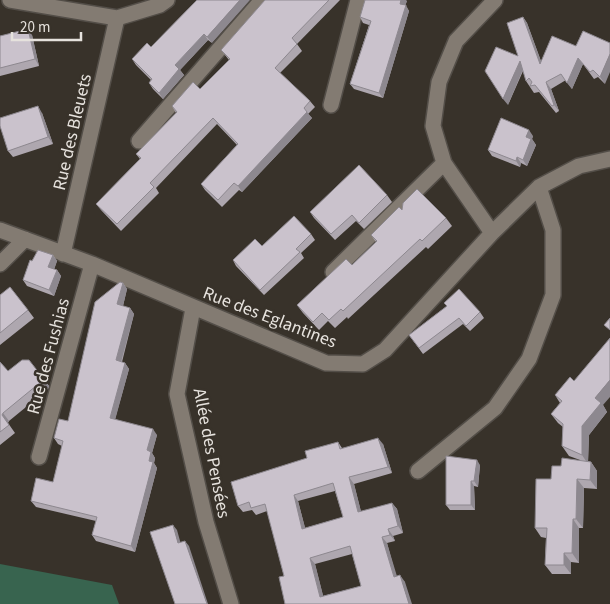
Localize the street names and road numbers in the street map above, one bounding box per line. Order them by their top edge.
street label: Rue des Bleuets [47,71,98,193]
street label: Rue des Eglantines [199,280,340,354]
street label: Rue des Fushias [21,295,76,417]
street label: Allée des Pensées [187,386,236,520]

